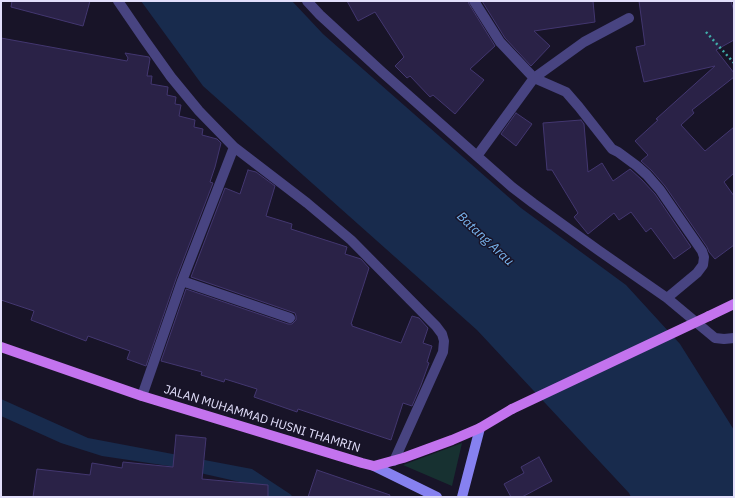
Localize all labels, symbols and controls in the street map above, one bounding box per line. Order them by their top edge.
water label: Batang Arau [453,209,517,269]
street label: JALAN MUHAMMAD HUSNI THAMRIN [162,382,362,456]

